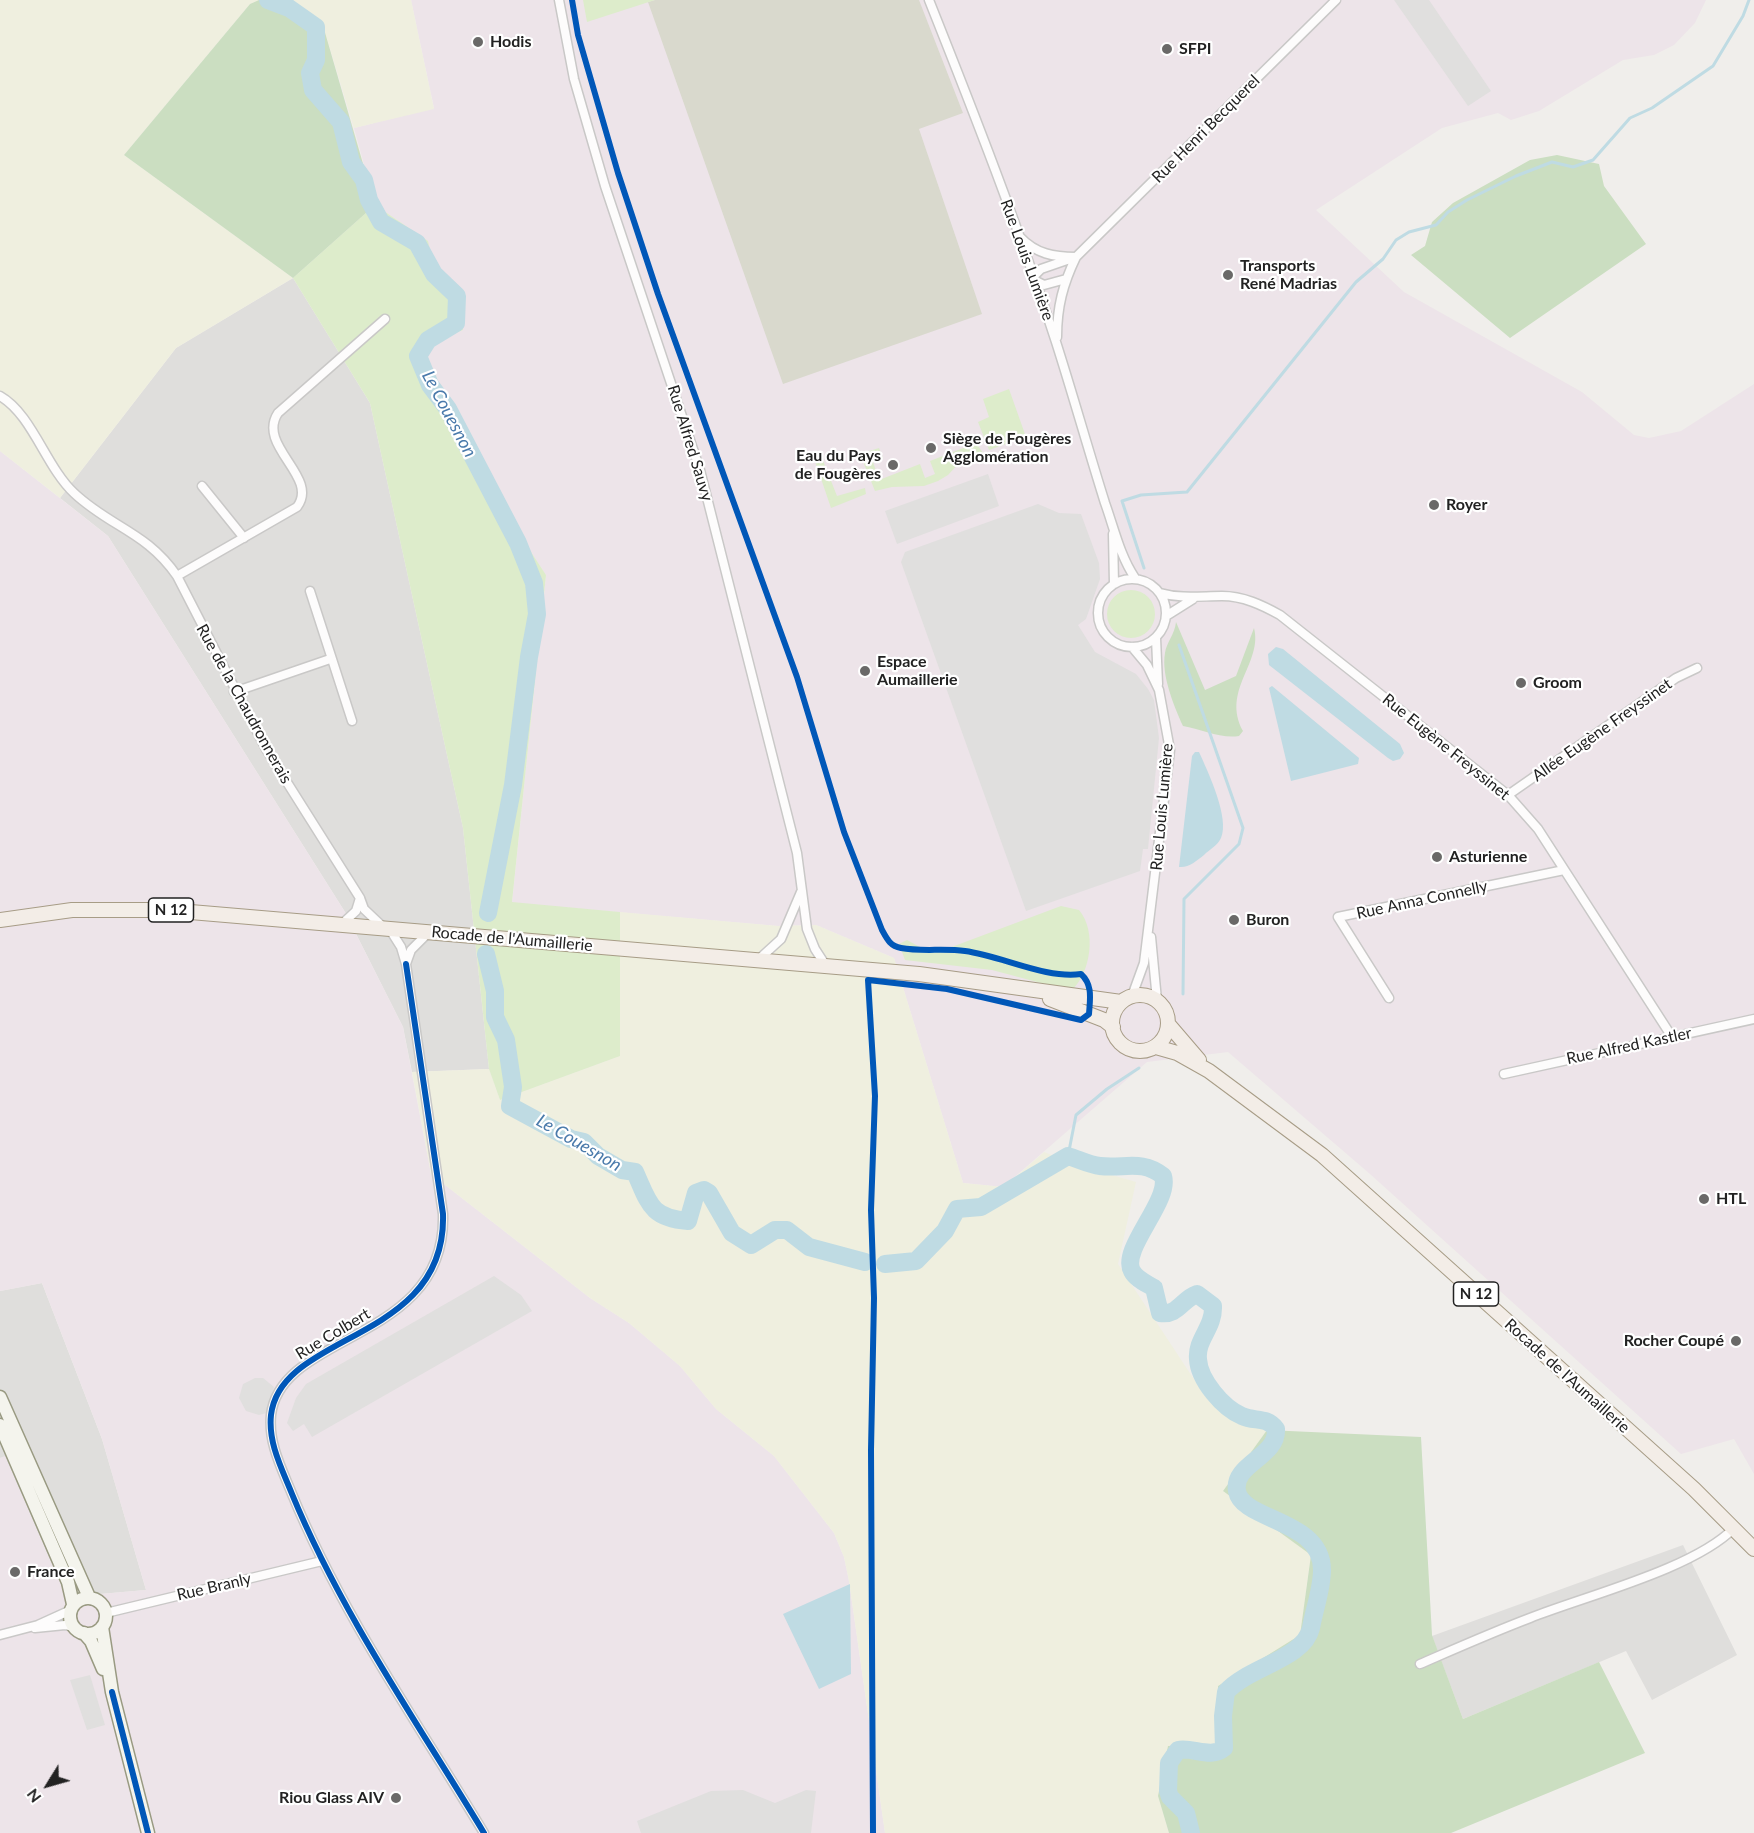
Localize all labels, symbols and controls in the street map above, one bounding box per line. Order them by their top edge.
place label: Hodis [490,32,531,52]
marker: Hodis [471,35,485,49]
place label: SFPI [1179,39,1211,59]
marker: SFPI [1160,42,1174,56]
street label: Rue Henri Becquerel [1148,71,1264,187]
street label: Rue Louis Lumière [996,197,1058,323]
place label: Transports René Madrias [1240,256,1337,294]
marker: Transports René Madrias [1221,268,1235,282]
water label: Le Couesnon [417,367,481,461]
street label: Rue Alfred Sauvy [663,383,717,503]
place label: Siège de Fougères Agglomération [943,429,1071,467]
marker: Siège de Fougères Agglomération [924,441,938,455]
place label: Eau du Pays de Fougères [795,446,881,484]
marker: Eau du Pays de Fougères [886,458,900,472]
place label: Royer [1446,495,1487,515]
marker: Royer [1427,498,1441,512]
street label: Rue de la Chaudronnerais [192,621,296,787]
place label: Espace Aumaillerie [877,652,958,690]
marker: Espace Aumaillerie [858,664,872,678]
place label: Groom [1533,673,1582,693]
street label: Allée Eugène Freyssinet [1528,674,1676,786]
marker: Groom [1514,676,1528,690]
street label: Rue Eugène Freyssinet [1379,690,1513,804]
street label: Rue Louis Lumière [1147,743,1177,871]
place label: Asturienne [1449,847,1527,867]
marker: Asturienne [1430,850,1444,864]
street label: Rue Anna Connelly [1355,877,1489,923]
road number: N 12 [148,898,194,922]
place label: Buron [1246,910,1289,930]
marker: Buron [1227,913,1241,927]
street label: Rocade de l'Aumaillerie [431,922,593,956]
street label: Rue Alfred Kastler [1565,1023,1693,1069]
water label: Le Couesnon [533,1110,625,1176]
place label: HTL [1716,1189,1746,1209]
marker: HTL [1697,1192,1711,1206]
road number: N 12 [1454,1282,1498,1306]
street label: Rue Colbert [292,1304,374,1364]
street label: Rocade de l'Aumaillerie [1500,1315,1634,1437]
place label: Rocher Coupé [1624,1331,1724,1351]
marker: Rocher Coupé [1729,1334,1743,1348]
place label: France [27,1562,75,1582]
marker: France [8,1565,22,1579]
street label: Rue Branly [175,1569,253,1605]
north arrow [18,1755,78,1815]
text: N [22,1785,45,1807]
place label: Riou Glass AIV [279,1788,384,1808]
marker: Riou Glass AIV [389,1791,403,1805]

